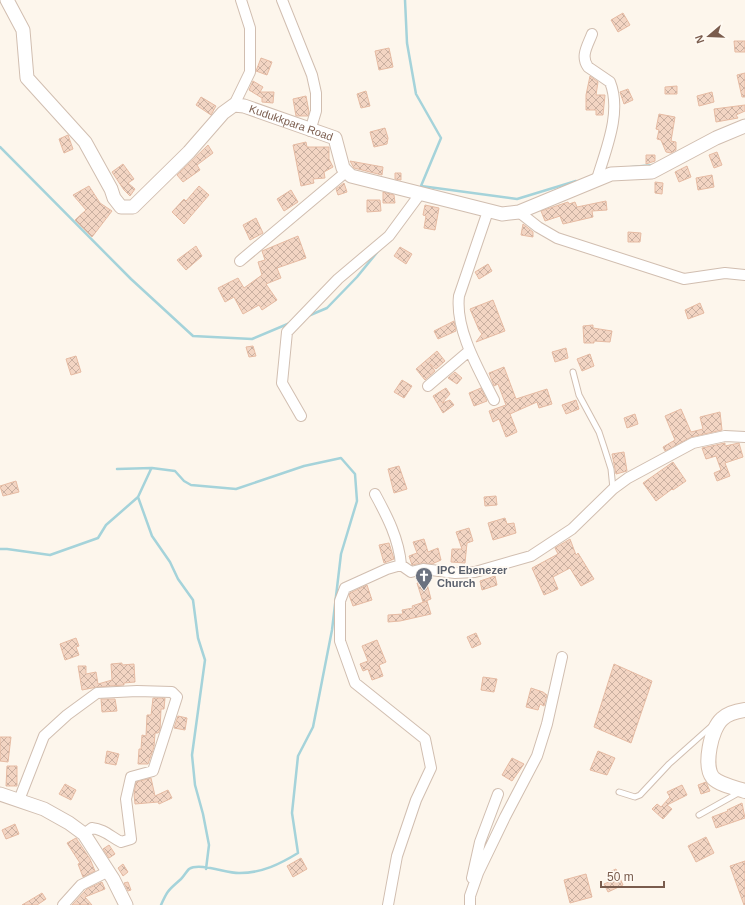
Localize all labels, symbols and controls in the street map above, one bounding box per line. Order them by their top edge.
north arrow [689,16,729,56]
text: N [693,33,707,45]
street label: Kudukkpara Road [248,102,335,143]
place label: IPC Ebenezer Church [437,564,508,589]
church icon: IPC Ebenezer Church [414,566,434,591]
scale bar [601,863,664,889]
text: 50 m [607,870,634,884]

